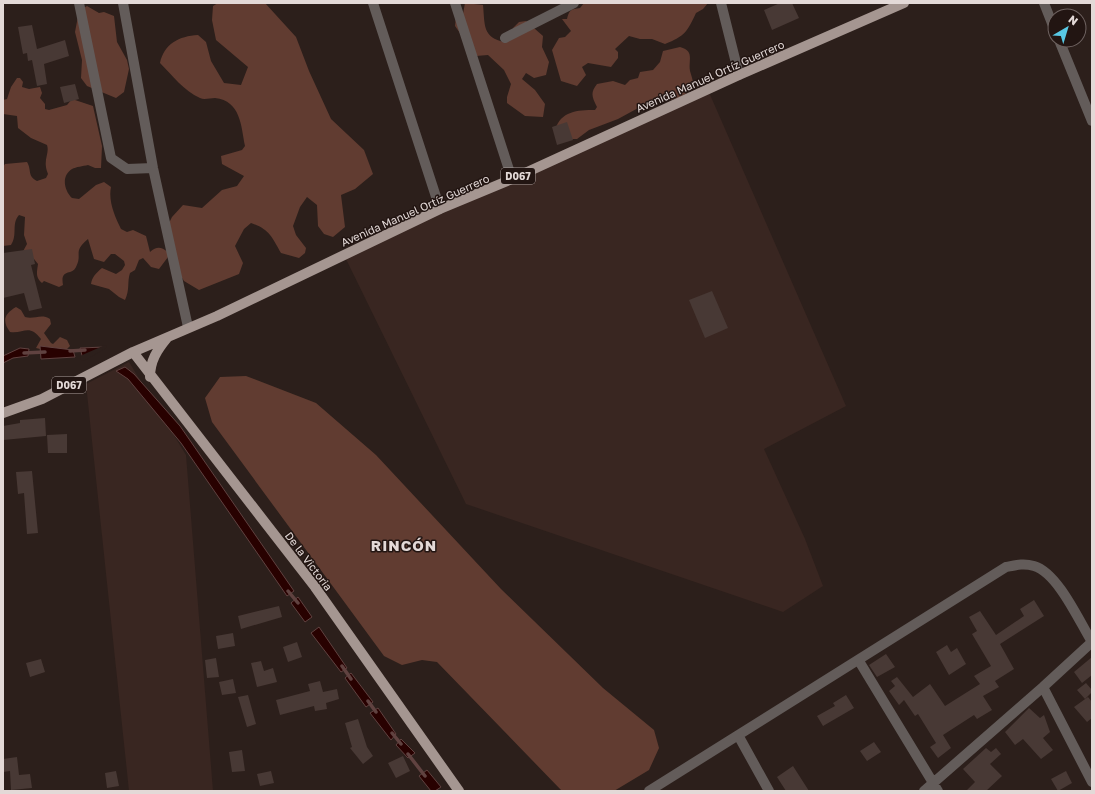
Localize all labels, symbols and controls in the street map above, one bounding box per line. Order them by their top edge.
north arrow [1047,8,1087,48]
text: N [1066,12,1081,27]
street label: Avenida Manuel Ortíz Guerrero [634,37,787,115]
road number: D067 [501,168,535,184]
street label: Avenida Manuel Ortíz Guerrero [339,171,492,249]
road number: D067 [52,377,86,393]
street label: De la Victoria [283,529,335,593]
district label: RINCÓN [371,536,437,554]

